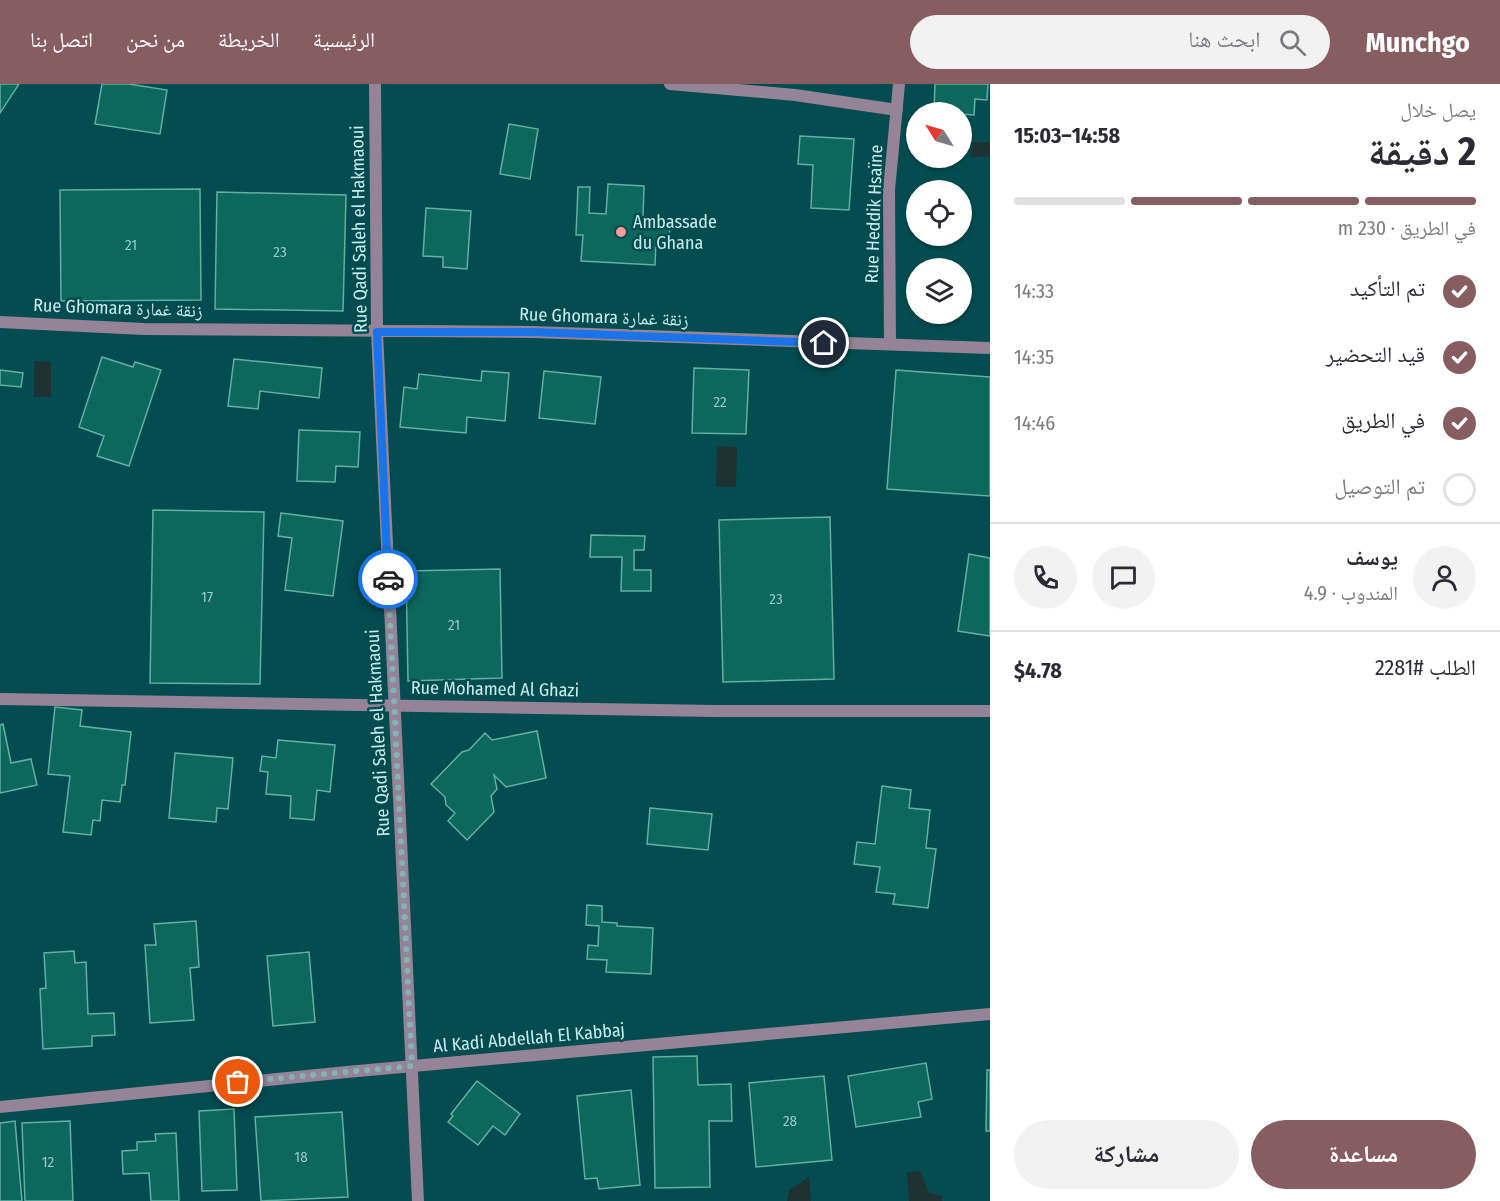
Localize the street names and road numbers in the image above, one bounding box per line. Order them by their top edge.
street label: Rue Qadi Saleh el Hakmaoui [346,125,372,333]
street label: Rue Heddik Hsaïne [861,144,887,284]
street label: Rue Ghomara زنقة غمارة [33,294,203,322]
street label: Rue Ghomara زنقة غمارة [519,303,689,331]
street label: Rue Qadi Saleh el Hakmaoui [362,629,394,837]
street label: Rue Mohamed Al Ghazi [411,677,579,701]
street label: Al Kadi Abdellah El Kabbaj [432,1019,626,1057]

